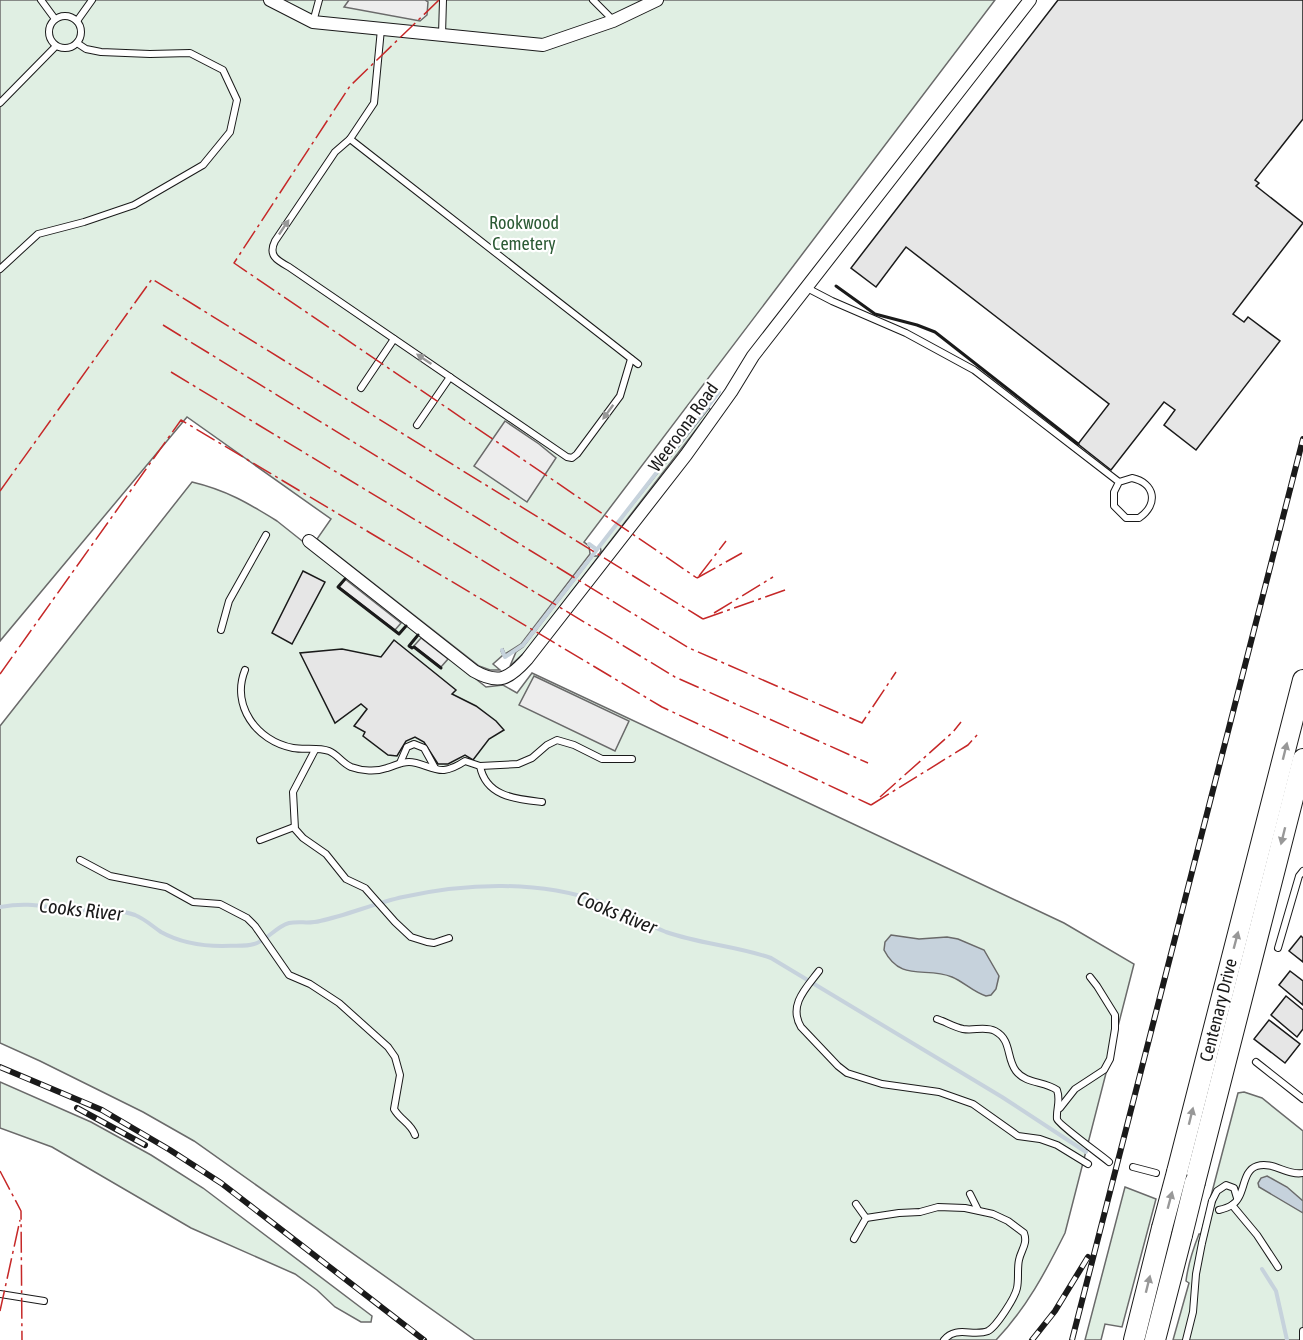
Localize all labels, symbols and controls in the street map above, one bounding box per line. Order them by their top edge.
park label: Rookwood Cemetery [489,212,559,254]
one-way arrow [278,220,290,236]
one-way arrow [416,354,433,365]
street label: Weeroona Road [644,378,722,476]
one-way arrow [603,404,615,419]
one-way arrow [1280,742,1290,760]
one-way arrow [1278,827,1288,845]
water label: Cooks River [574,886,661,939]
water label: Cooks River [38,893,125,925]
one-way arrow [1232,931,1241,949]
street label: Centenary Drive [1195,956,1241,1064]
one-way arrow [1187,1106,1197,1125]
one-way arrow [1165,1191,1175,1209]
one-way arrow [1144,1275,1153,1293]

